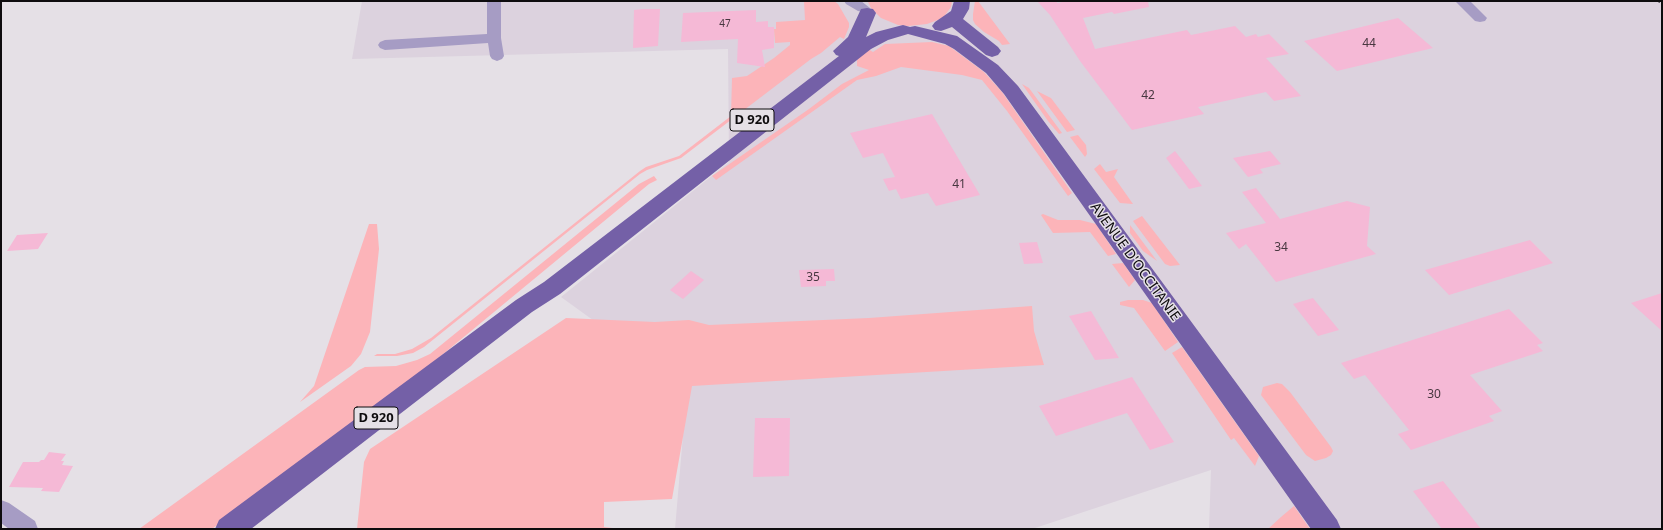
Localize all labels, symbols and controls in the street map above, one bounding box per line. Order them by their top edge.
house number: 47 [719,18,731,30]
house number: 44 [1362,37,1376,51]
house number: 42 [1141,89,1155,103]
road number: D 920 [730,109,774,131]
house number: 41 [952,178,966,192]
street label: AVENUE D'OCCITANIE [1086,200,1184,324]
house number: 34 [1274,241,1288,255]
house number: 35 [806,271,820,285]
house number: 30 [1427,388,1441,402]
road number: D 920 [354,407,398,429]

